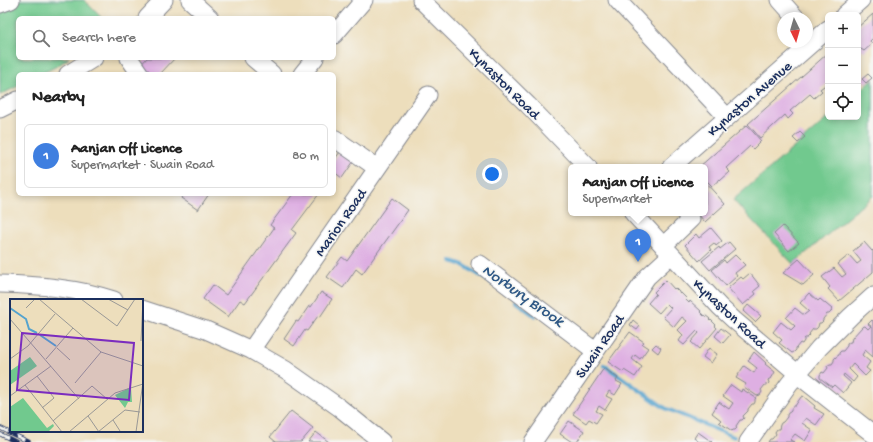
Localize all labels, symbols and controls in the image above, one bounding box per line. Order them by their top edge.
north arrow [777,12,813,48]
map controls [825,12,861,120]
button: + [825,12,861,48]
search box [16,16,336,60]
icon: search [30,27,52,49]
text: Search here [62,29,136,47]
street label: Kynaston Road [464,45,544,125]
button: − [825,48,861,84]
street label: Kynaston Avenue [704,58,797,141]
button: locate [825,84,861,120]
text: Nearby [32,88,85,108]
text: Aanjan Off Licence [71,140,182,158]
text: 1 [43,149,49,164]
text: 80 m [292,149,319,164]
text: Supermarket · Swain Road [71,158,214,173]
your location [482,164,502,184]
popup [568,164,708,216]
text: Aanjan Off Licence [583,174,694,192]
street label: Marion Road [312,185,372,260]
text: Supermarket [583,192,651,207]
pin: 1 [625,229,651,262]
water label: Norbury Brook [478,262,568,333]
street label: Kynaston Road [688,276,770,354]
inset map [10,299,143,432]
street label: Swain Road [572,311,630,382]

